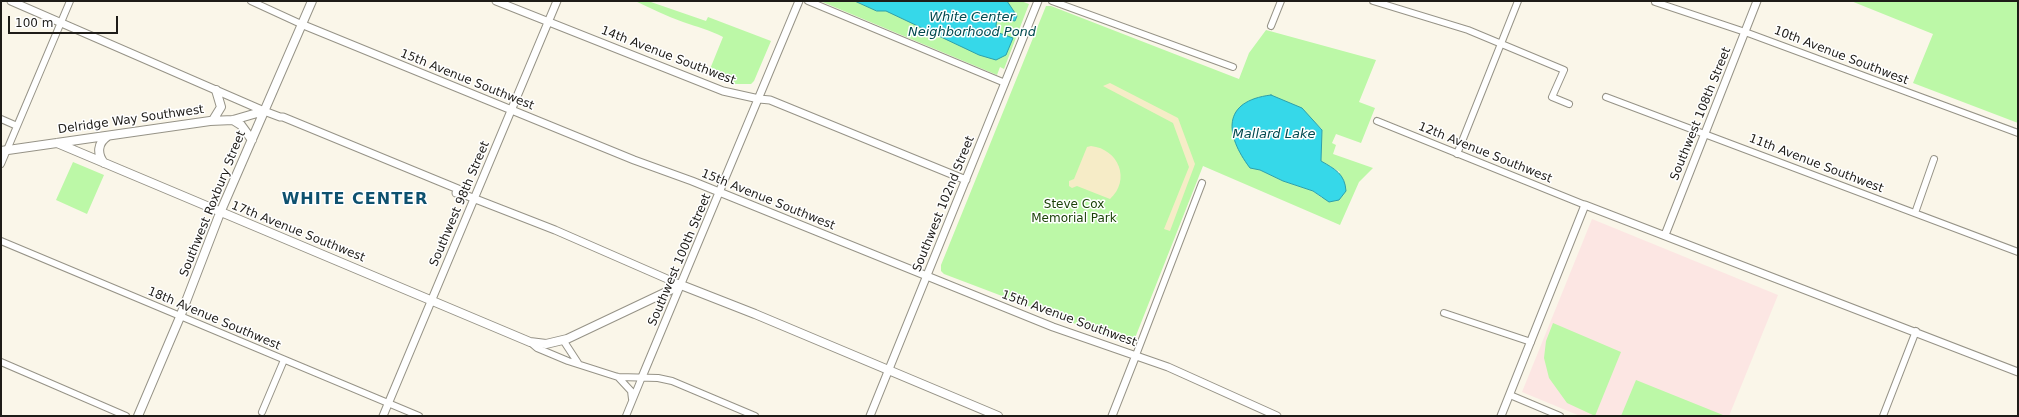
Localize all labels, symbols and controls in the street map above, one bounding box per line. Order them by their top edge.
scale bar [10,8,120,34]
water label: White Center Neighborhood Pond [908,10,1036,41]
text: 100 m [15,16,53,30]
street label: 14th Avenue Southwest [599,24,737,88]
street label: 10th Avenue Southwest [1772,24,1910,88]
street label: Southwest 108th Street [1668,45,1734,183]
street label: 15th Avenue Southwest [398,47,536,113]
street label: Delridge Way Southwest [57,103,205,137]
street label: 12th Avenue Southwest [1416,120,1554,186]
water label: Mallard Lake [1233,127,1315,143]
street label: Southwest Roxbury Street [177,129,249,279]
street label: 11th Avenue Southwest [1747,132,1885,196]
street label: Southwest 102nd Street [910,134,978,274]
street label: Southwest 98th Street [427,139,493,269]
street label: 15th Avenue Southwest [699,167,837,233]
district label: WHITE CENTER [282,190,428,210]
street label: Southwest 100th Street [646,192,714,328]
park label: Steve Cox Memorial Park [1031,198,1117,226]
street label: 17th Avenue Southwest [229,199,367,265]
street label: 18th Avenue Southwest [145,284,283,354]
street label: 15th Avenue Southwest [999,288,1139,350]

